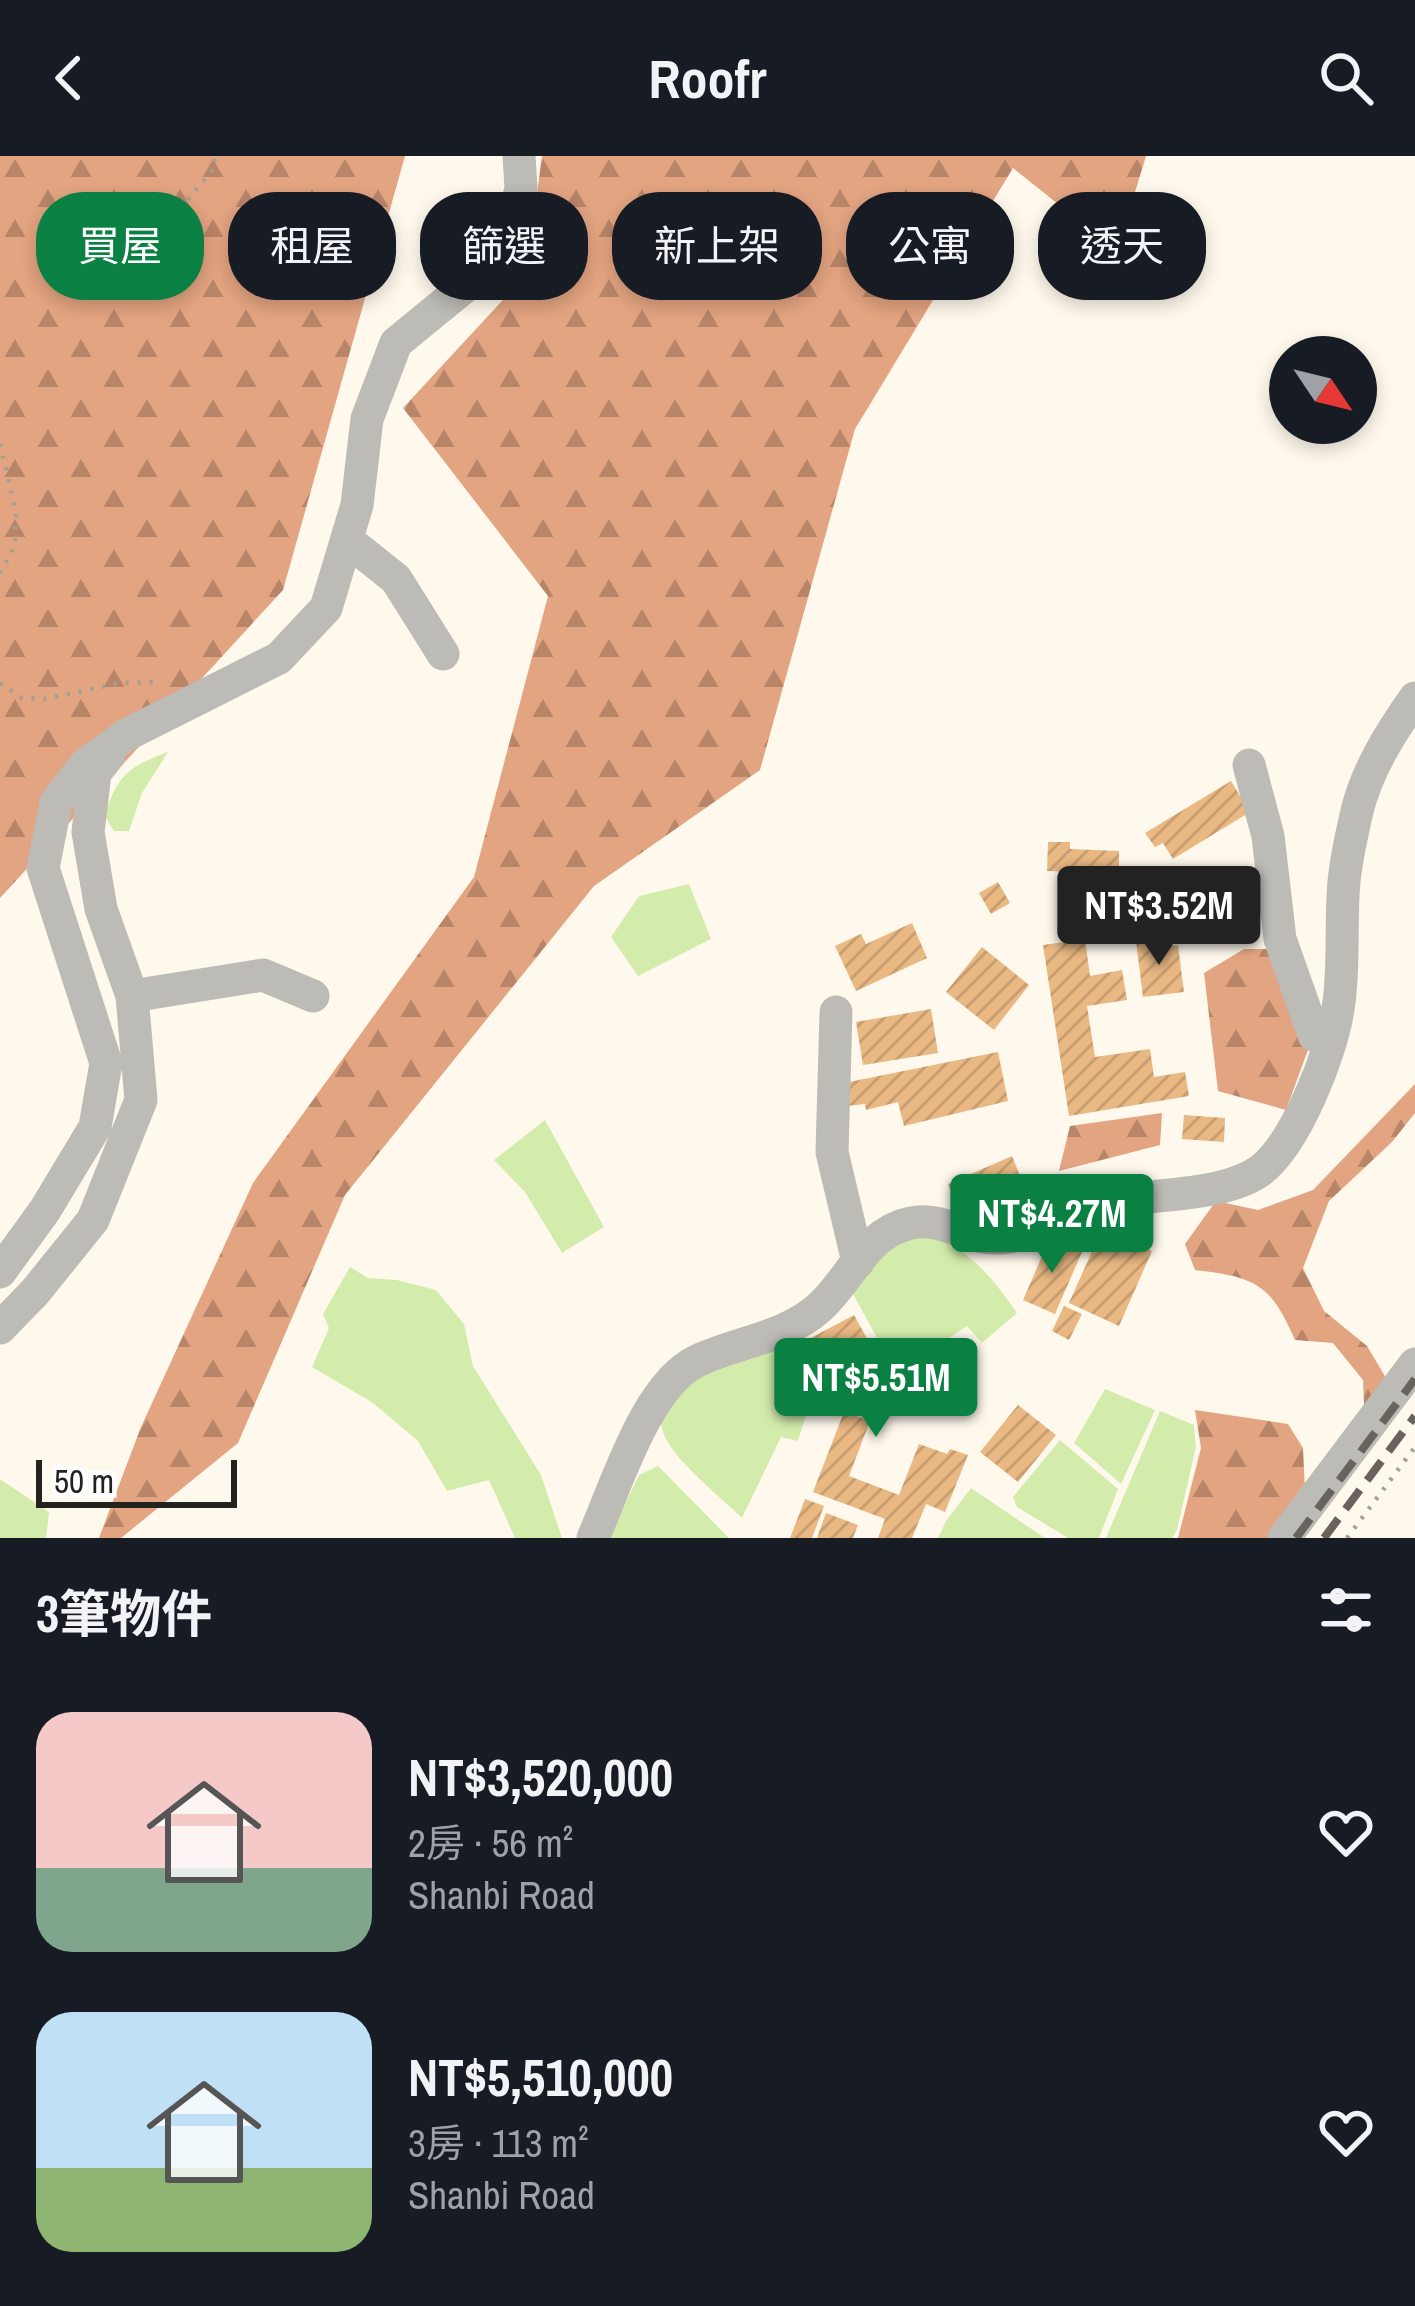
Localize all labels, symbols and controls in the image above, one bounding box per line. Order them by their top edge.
text: Roofr [648,42,767,115]
icon: back [36,45,102,111]
icon: search [1313,45,1379,111]
chip: 買屋 [36,192,204,300]
chip: 租屋 [228,192,396,300]
chip: 篩選 [420,192,588,300]
chip: 新上架 [612,192,822,300]
chip: 公寓 [846,192,1014,300]
chip: 透天 [1038,192,1206,300]
north arrow [1269,336,1377,444]
map controls [1269,336,1377,444]
pin: NT$3.52M [1035,866,1283,968]
text: NT$3.52M [1084,879,1234,931]
pin: NT$4.27M [928,1174,1176,1276]
text: NT$4.27M [977,1187,1127,1239]
pin: NT$5.51M [752,1338,1000,1440]
text: NT$5.51M [801,1351,951,1403]
scale bar [36,1454,237,1507]
text: 50 m [54,1459,114,1503]
icon: filters [1313,1577,1379,1643]
text: 3筆物件 [36,1579,212,1648]
text: NT$3,520,000 [408,1743,673,1812]
icon: home [132,1760,276,1904]
icon: heart [1313,1799,1379,1865]
text: 2房 · 56 m² [408,1817,573,1869]
text: Shanbi Road [408,1869,595,1921]
text: NT$5,510,000 [408,2043,673,2112]
icon: home [132,2060,276,2204]
icon: heart [1313,2099,1379,2165]
text: 3房 · 113 m² [408,2117,589,2169]
text: Shanbi Road [408,2169,595,2221]

